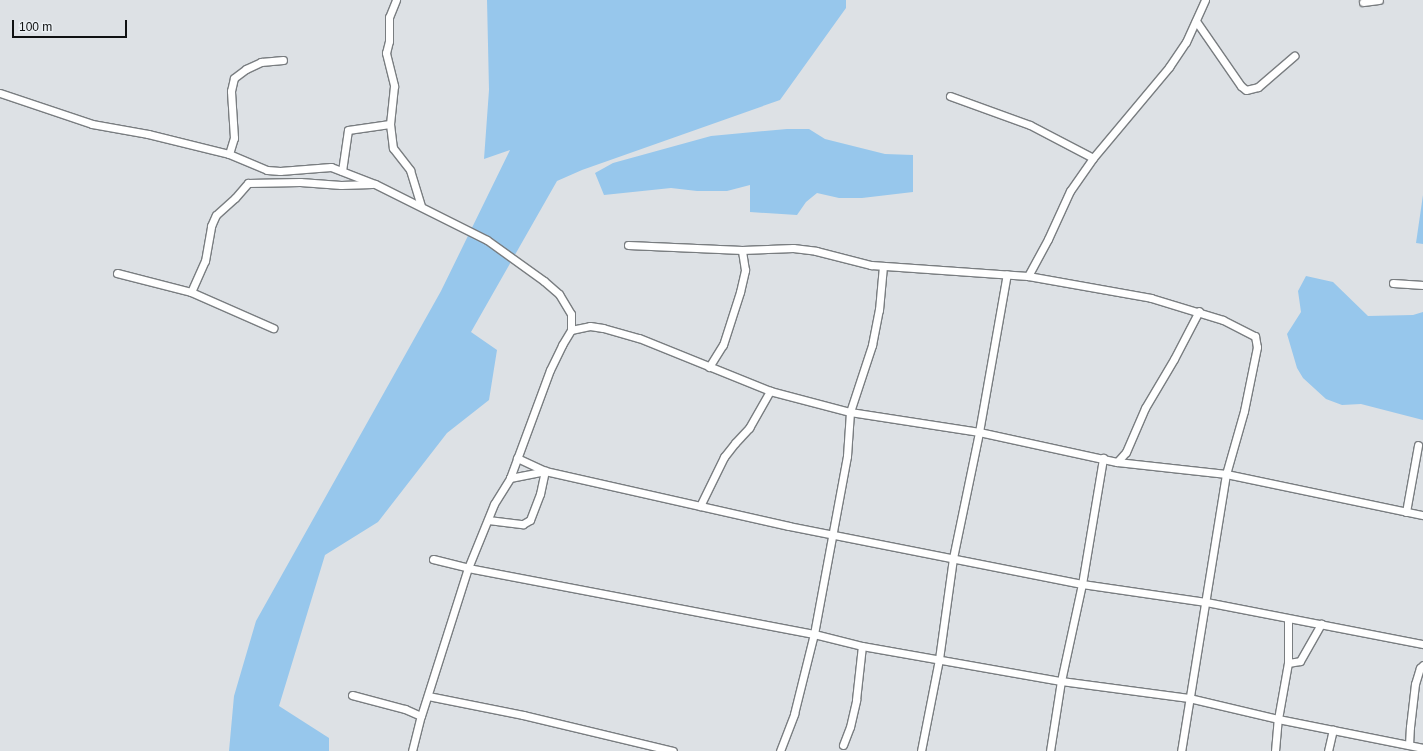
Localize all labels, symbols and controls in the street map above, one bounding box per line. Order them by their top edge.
scale bar [14,12,129,38]
text: 100 m [19,20,52,34]

